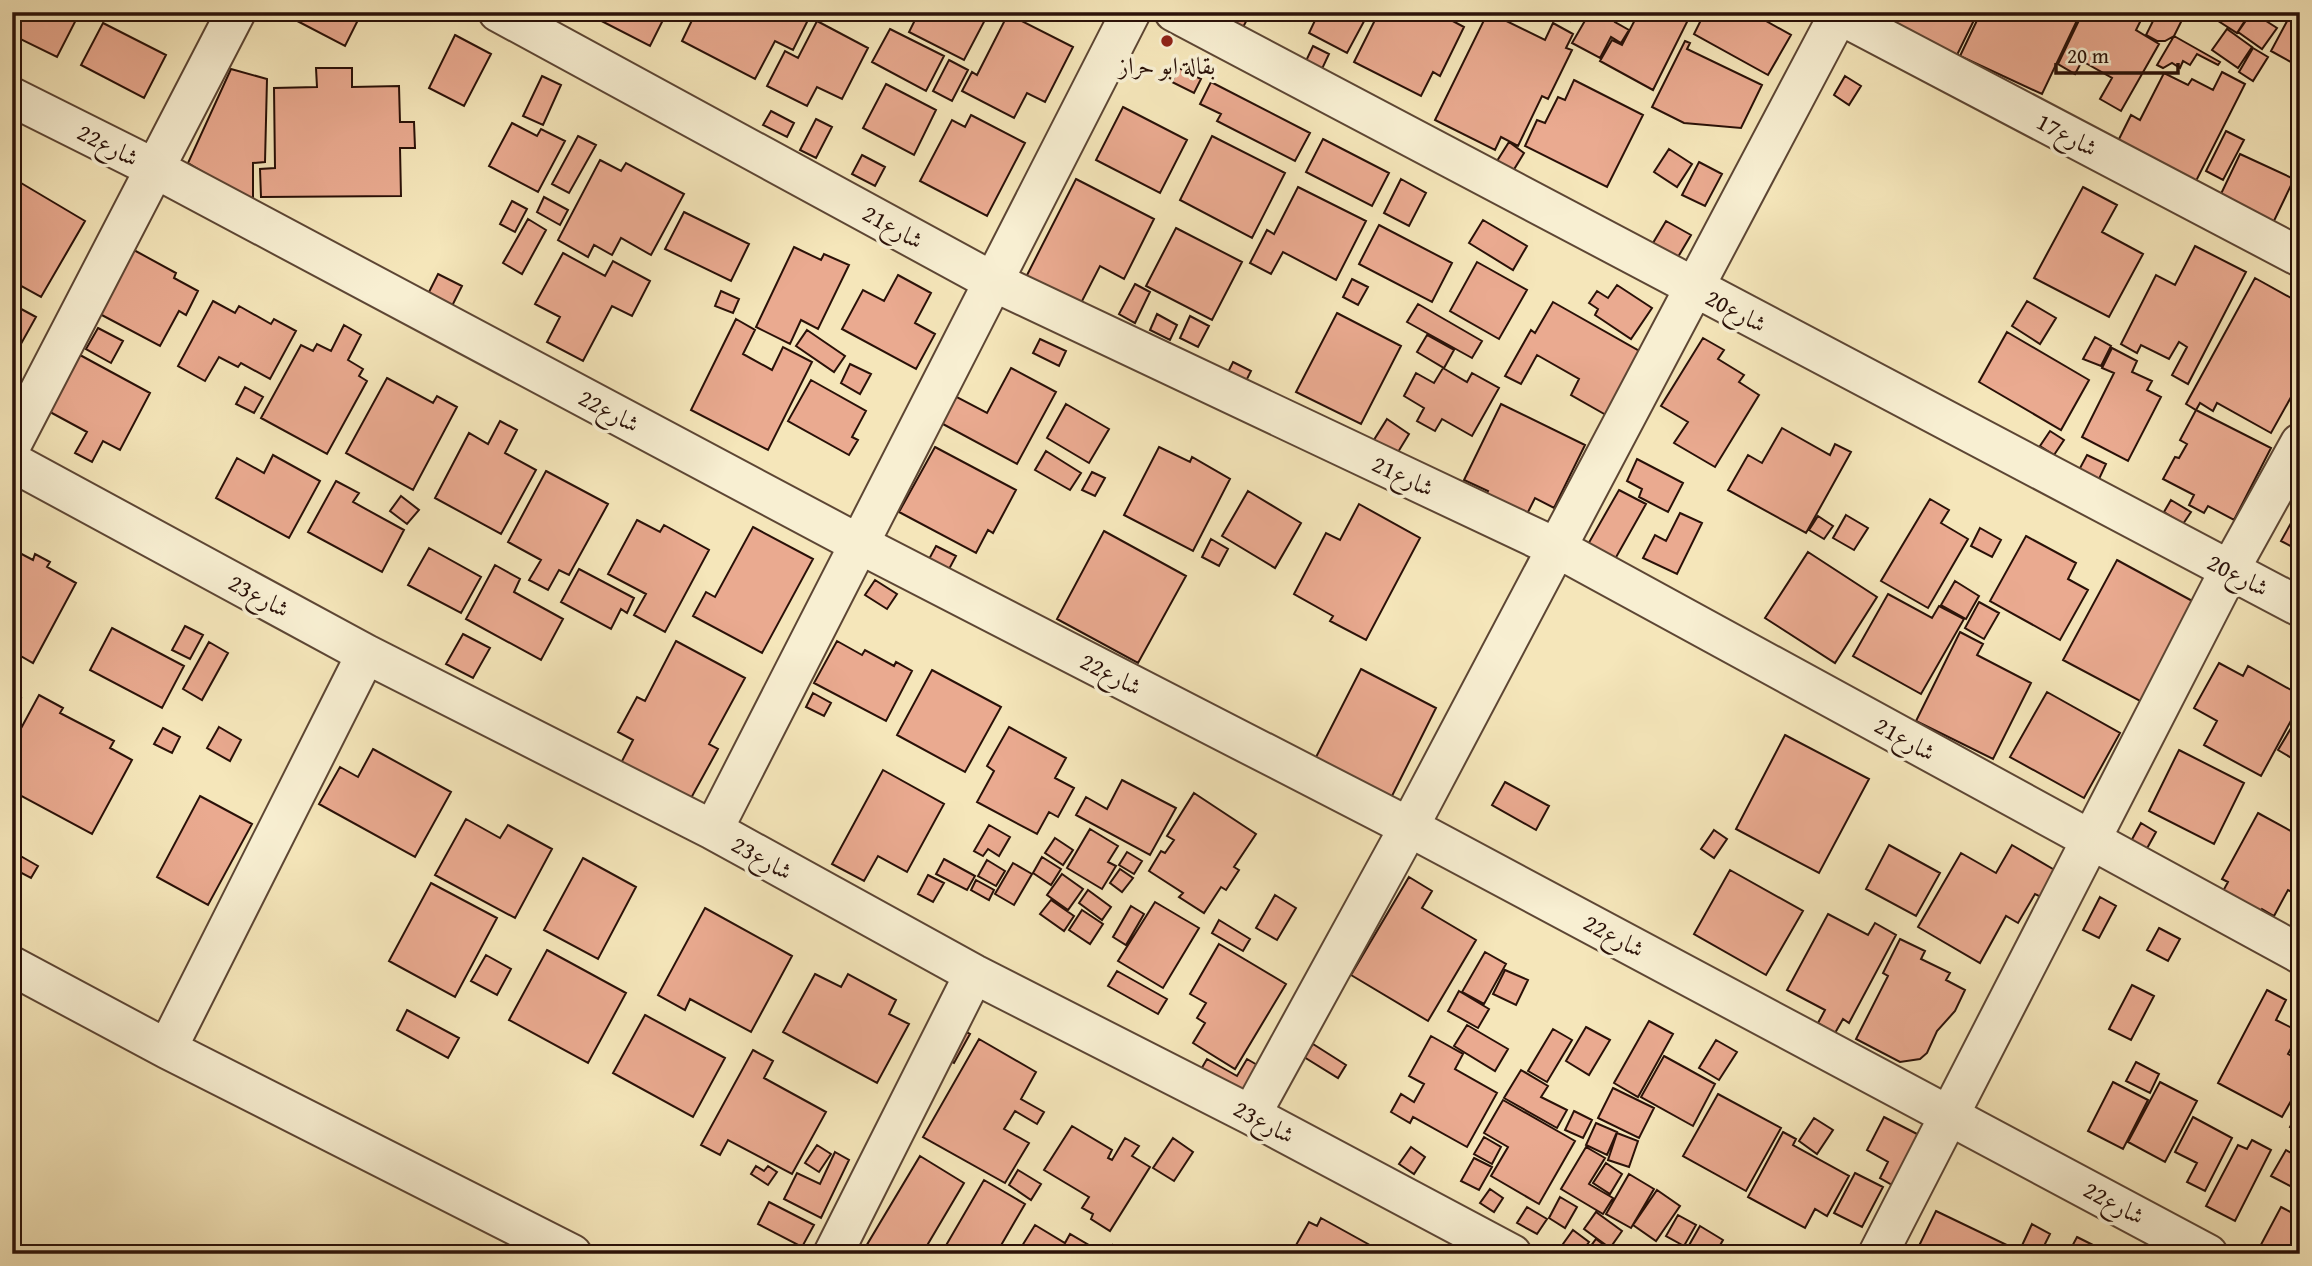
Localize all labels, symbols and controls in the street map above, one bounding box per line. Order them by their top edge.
scale bar [2056,32,2179,76]
marker: بقالة ابو حراز [1159,33,1175,49]
text: 20 m [2067,40,2109,71]
place label: بقالة ابو حراز [1117,48,1215,83]
street label: شارع17 [2029,104,2104,168]
street label: شارع22 [70,114,145,178]
street label: شارع21 [855,196,930,260]
street label: شارع20 [1698,280,1773,344]
street label: شارع22 [571,380,646,444]
street label: شارع21 [1365,446,1440,508]
street label: شارع20 [2200,544,2275,608]
street label: شارع23 [221,565,296,629]
street label: شارع22 [1073,643,1148,707]
street label: شارع21 [1867,708,1942,772]
street label: شارع23 [724,827,799,891]
street label: شارع22 [1576,905,1651,969]
street label: شارع23 [1226,1091,1301,1155]
street label: شارع22 [2076,1172,2151,1236]

